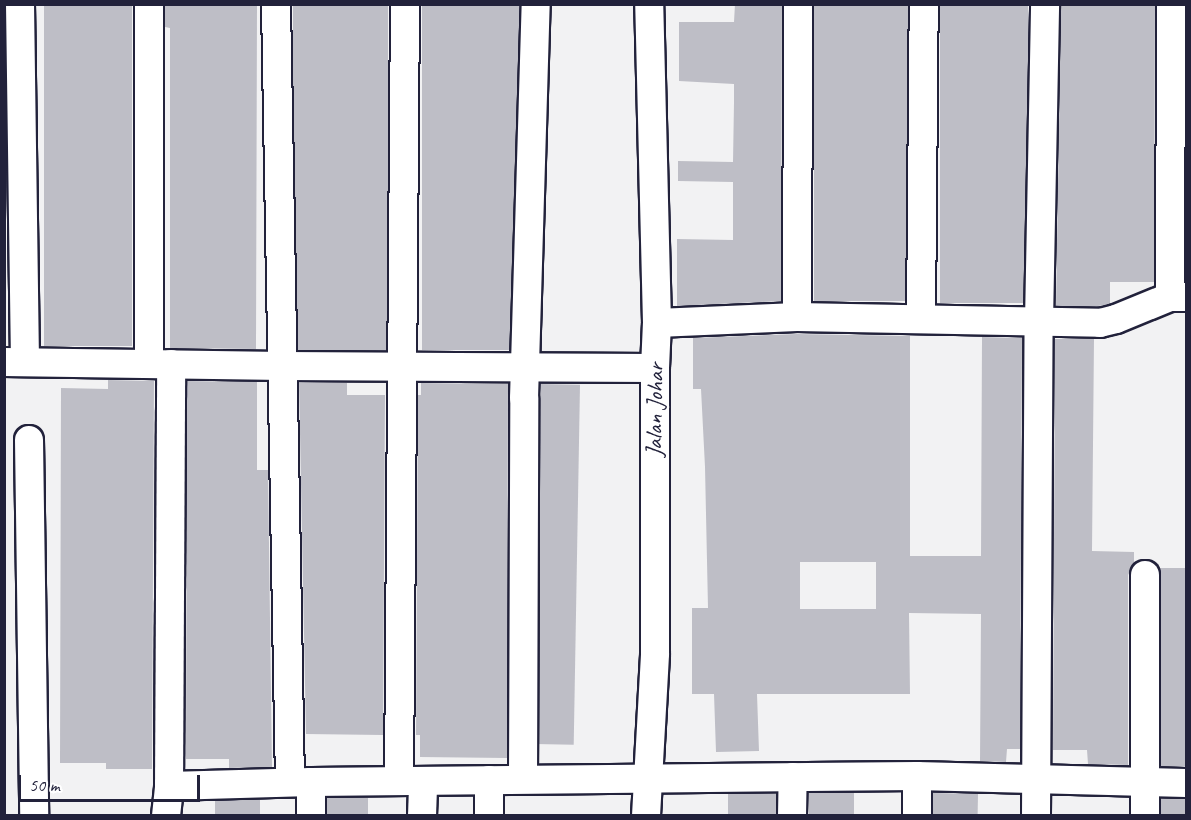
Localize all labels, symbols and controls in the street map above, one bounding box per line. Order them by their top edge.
street label: Jalan Johar [640,363,670,457]
scale bar [21,763,202,801]
text: 50 m [29,774,60,796]

